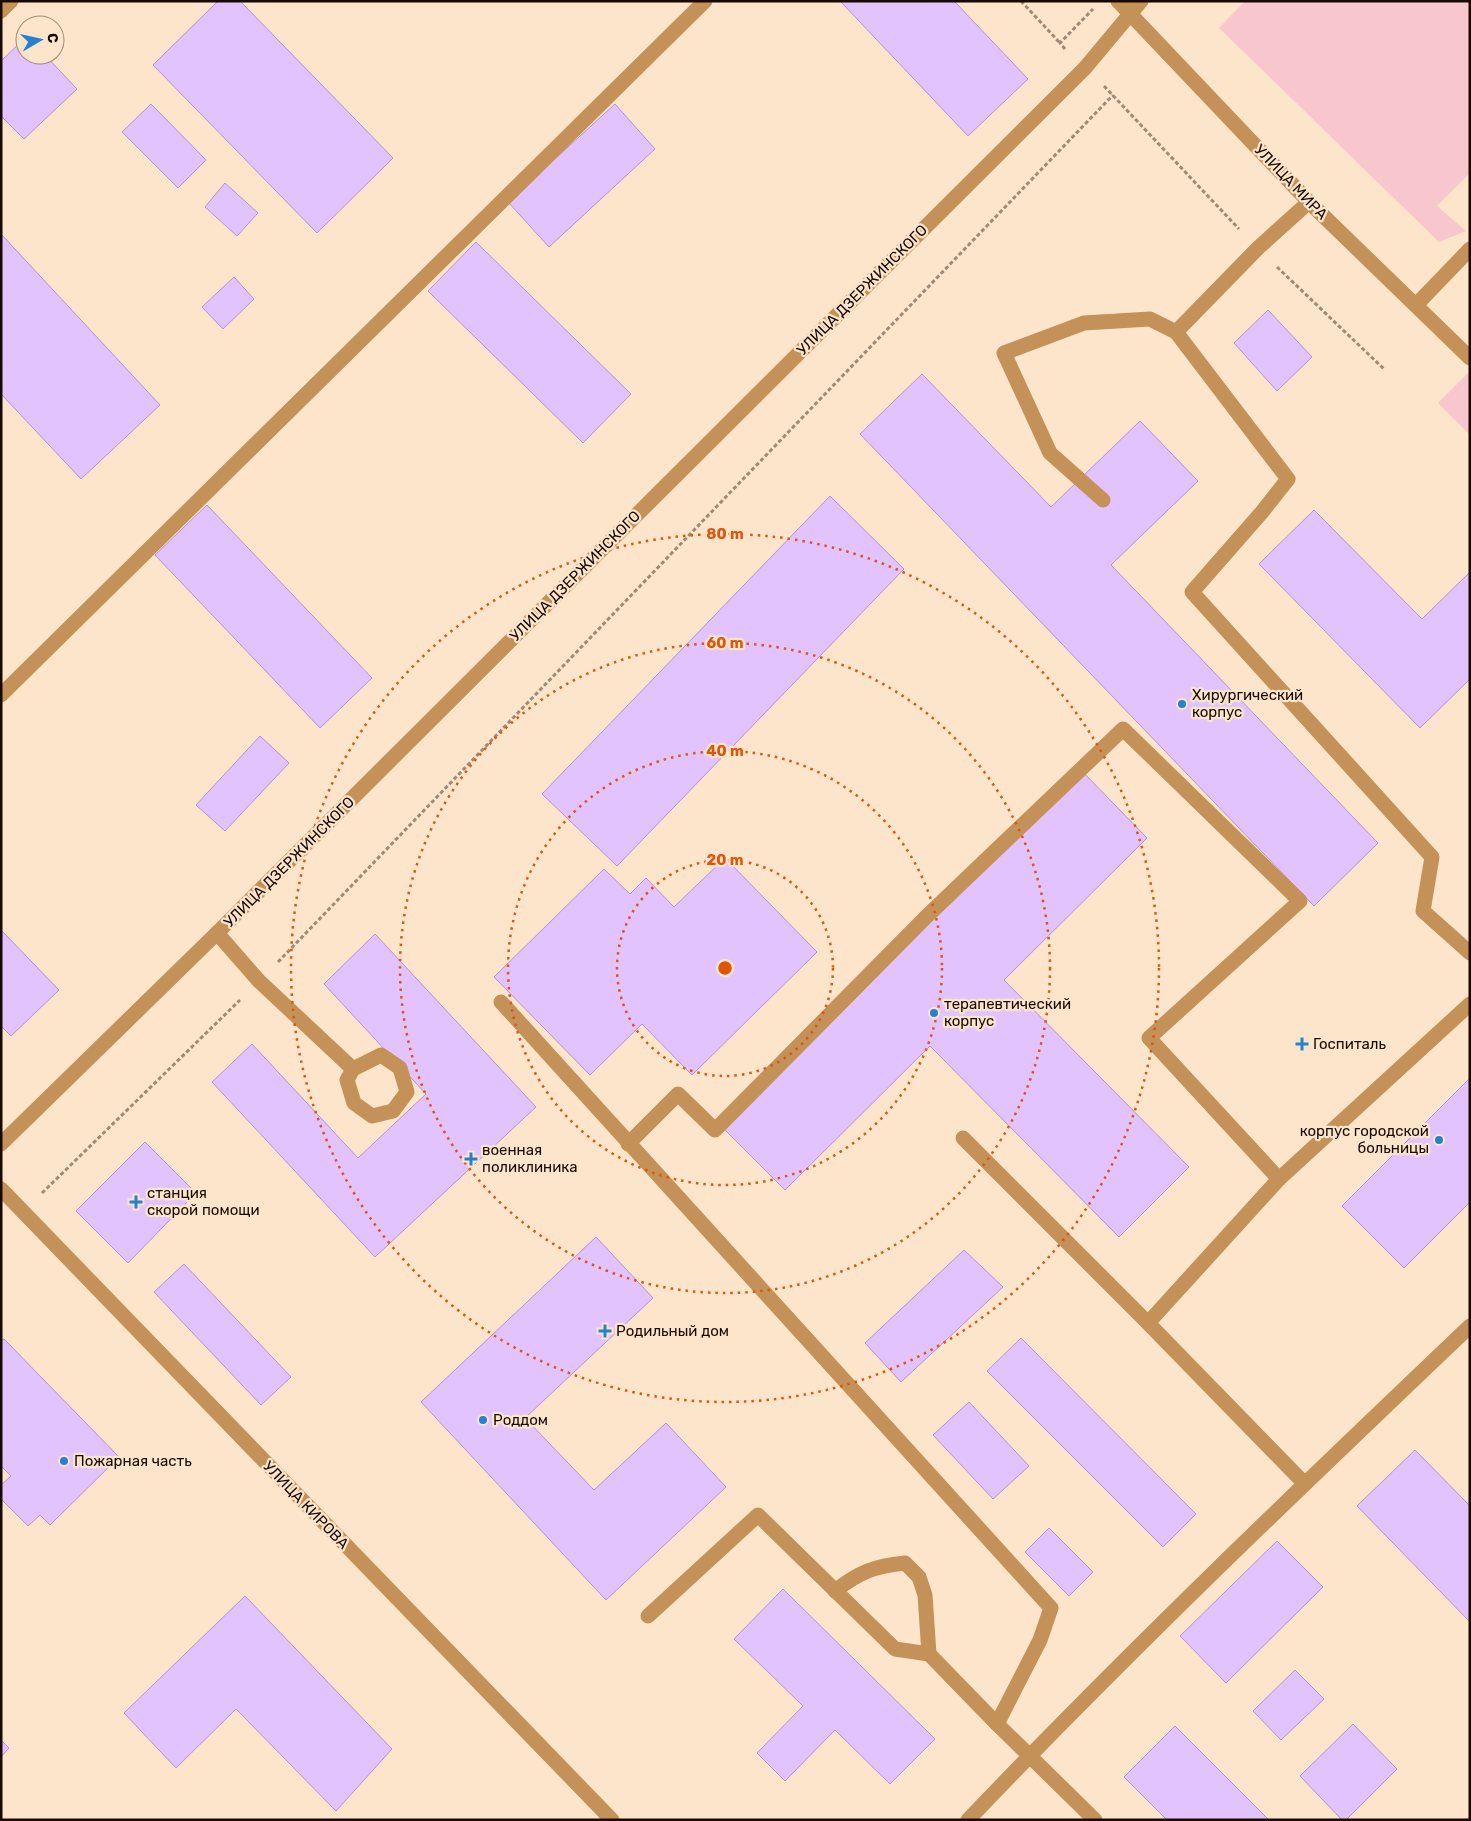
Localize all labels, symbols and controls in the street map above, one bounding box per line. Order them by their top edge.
north arrow [15,15,65,65]
text: С [43,32,62,44]
street label: УЛИЦА МИРА [1251,141,1331,223]
street label: УЛИЦА ДЗЕРЖИНСКОГО [793,221,931,359]
street label: УЛИЦА ДЗЕРЖИНСКОГО [506,507,644,645]
text: 80 m [706,525,744,543]
text: 60 m [707,634,743,652]
place label: Хирургический корпус [1192,686,1303,721]
marker: Хирургический корпус [1176,698,1188,710]
text: 40 m [706,742,744,760]
street label: УЛИЦА ДЗЕРЖИНСКОГО [220,793,358,931]
text: 20 m [707,851,743,869]
centre of rings [716,959,734,977]
place label: терапевтический корпус [944,995,1071,1030]
marker: терапевтический корпус [928,1007,940,1019]
place label: Госпиталь [1313,1035,1387,1053]
marker: Госпиталь [1295,1037,1309,1051]
place label: корпус городской больницы [1300,1122,1429,1157]
marker: корпус городской больницы [1433,1134,1445,1146]
place label: военная поликлиника [482,1141,578,1176]
marker: военная поликлиника [464,1152,478,1166]
place label: станция скорой помощи [147,1184,260,1219]
marker: станция скорой помощи [129,1195,143,1209]
place label: Родильный дом [616,1322,729,1340]
marker: Родильный дом [598,1324,612,1338]
place label: Роддом [493,1411,548,1429]
marker: Роддом [477,1414,489,1426]
place label: Пожарная часть [74,1452,192,1470]
marker: Пожарная часть [58,1455,70,1467]
street label: УЛИЦА КИРОВА [259,1457,353,1553]

